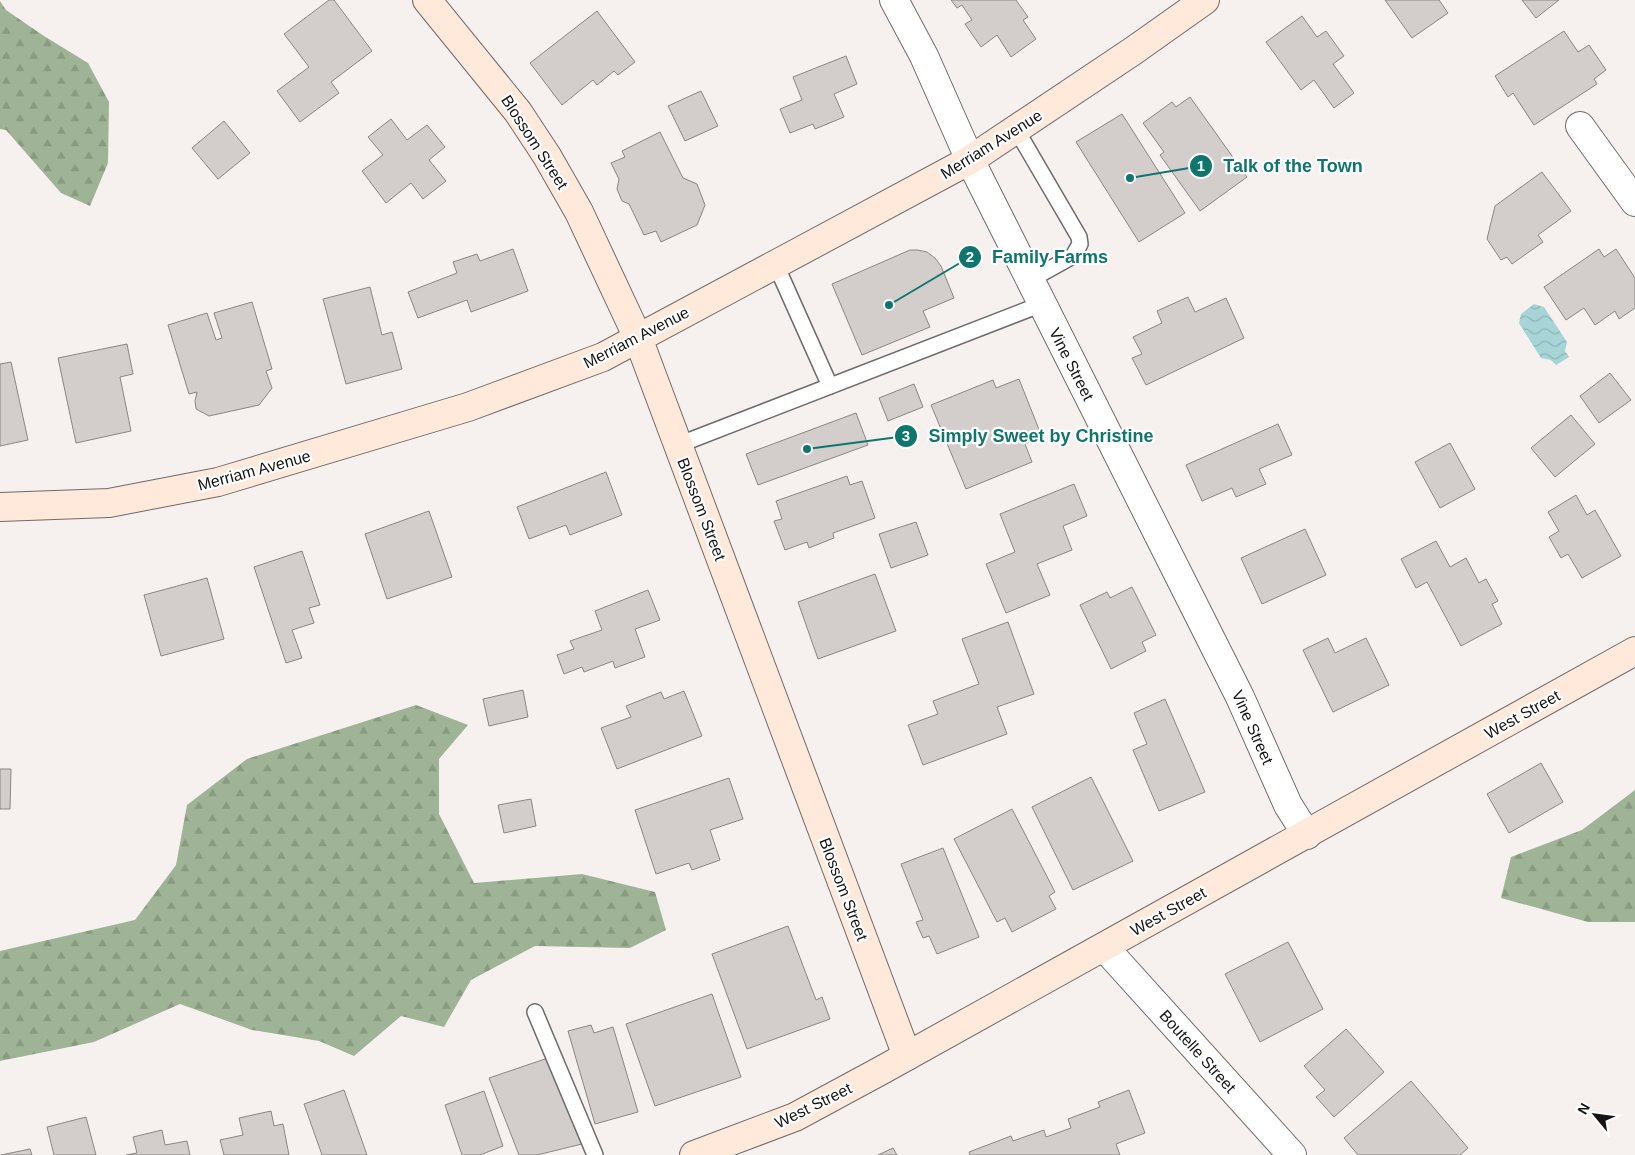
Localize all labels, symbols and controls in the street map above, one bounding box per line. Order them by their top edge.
street label: Blossom Street [498,92,572,193]
street label: Merriam Avenue [937,106,1045,182]
callout: Talk of the Town [1189,149,1373,182]
text: Talk of the Town [1223,156,1363,176]
text: 1 [1197,157,1205,174]
callout: Family Farms [957,240,1118,273]
text: Family Farms [992,247,1108,267]
text: 2 [966,248,974,265]
street label: Merriam Avenue [581,303,692,371]
street label: Vine Street [1046,325,1097,404]
callout: Simply Sweet by Christine [894,419,1164,452]
text: Simply Sweet by Christine [928,426,1154,446]
text: 3 [902,427,910,444]
street label: Merriam Avenue [196,447,313,494]
street label: Blossom Street [674,455,729,563]
street label: West Street [1482,687,1563,742]
street label: Vine Street [1229,688,1277,767]
street label: Blossom Street [816,835,871,943]
street label: West Street [1128,884,1209,939]
street label: Boutelle Street [1156,1007,1239,1096]
street label: West Street [772,1079,855,1131]
north arrow [1570,1090,1620,1140]
text: N [1574,1100,1593,1117]

